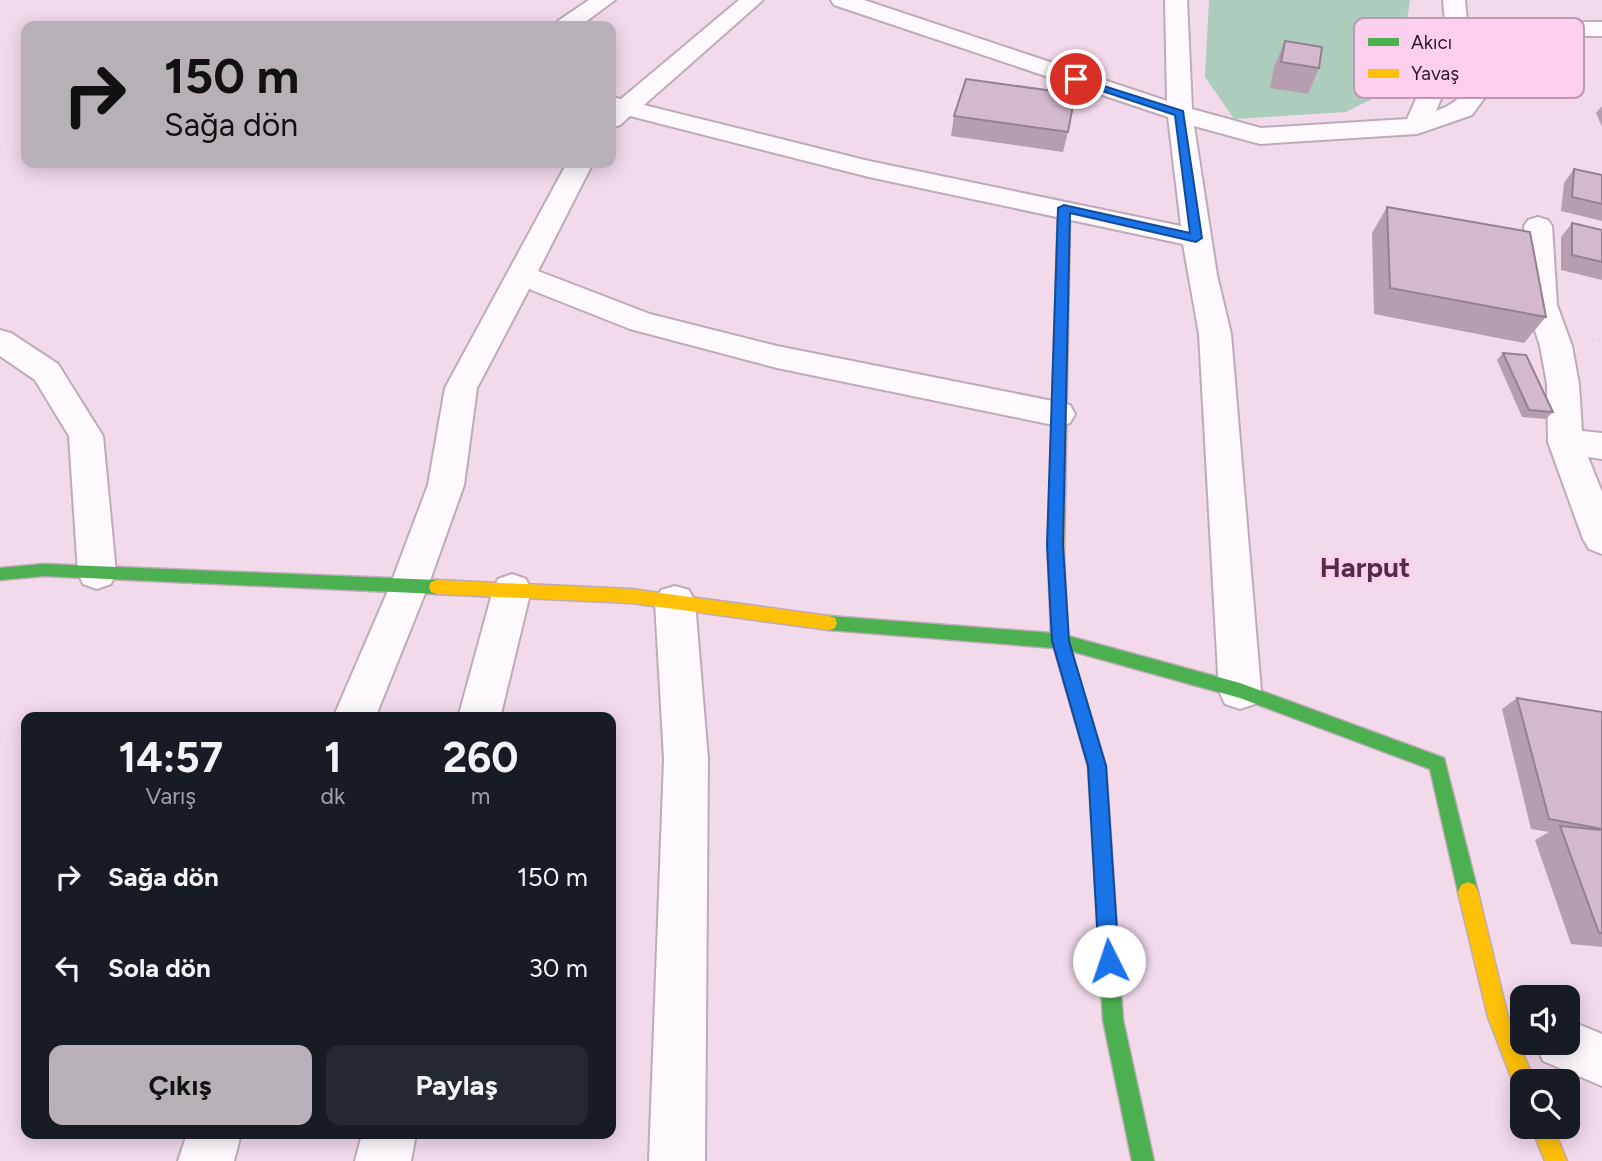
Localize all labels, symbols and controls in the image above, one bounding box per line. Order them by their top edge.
legend [1354,18,1584,98]
text: Akıcı [1411,31,1452,54]
text: 150 m [164,46,299,105]
icon: right [49,49,140,140]
pin [1046,49,1106,109]
icon: arrive [1057,60,1095,98]
text: Yavaş [1411,62,1459,85]
text: Sağa dön [164,106,298,144]
district label: Harput [1320,550,1410,584]
text: 14:57 [118,732,223,783]
text: 1 [324,732,342,783]
text: 260 [443,732,519,783]
text: Varış [145,782,196,810]
text: dk [321,782,345,810]
text: m [471,782,490,810]
icon: right [49,858,87,896]
text: Sağa dön [108,861,219,893]
text: 150 m [517,861,588,893]
position arrow [1072,924,1146,998]
icon: left [49,949,87,987]
text: Sola dön [108,952,211,984]
text: 30 m [529,952,588,984]
map controls [1510,985,1580,1139]
button: sound [1510,985,1580,1055]
button: Çıkış [49,1045,312,1125]
button: Paylaş [326,1045,588,1125]
button: search [1510,1069,1580,1139]

